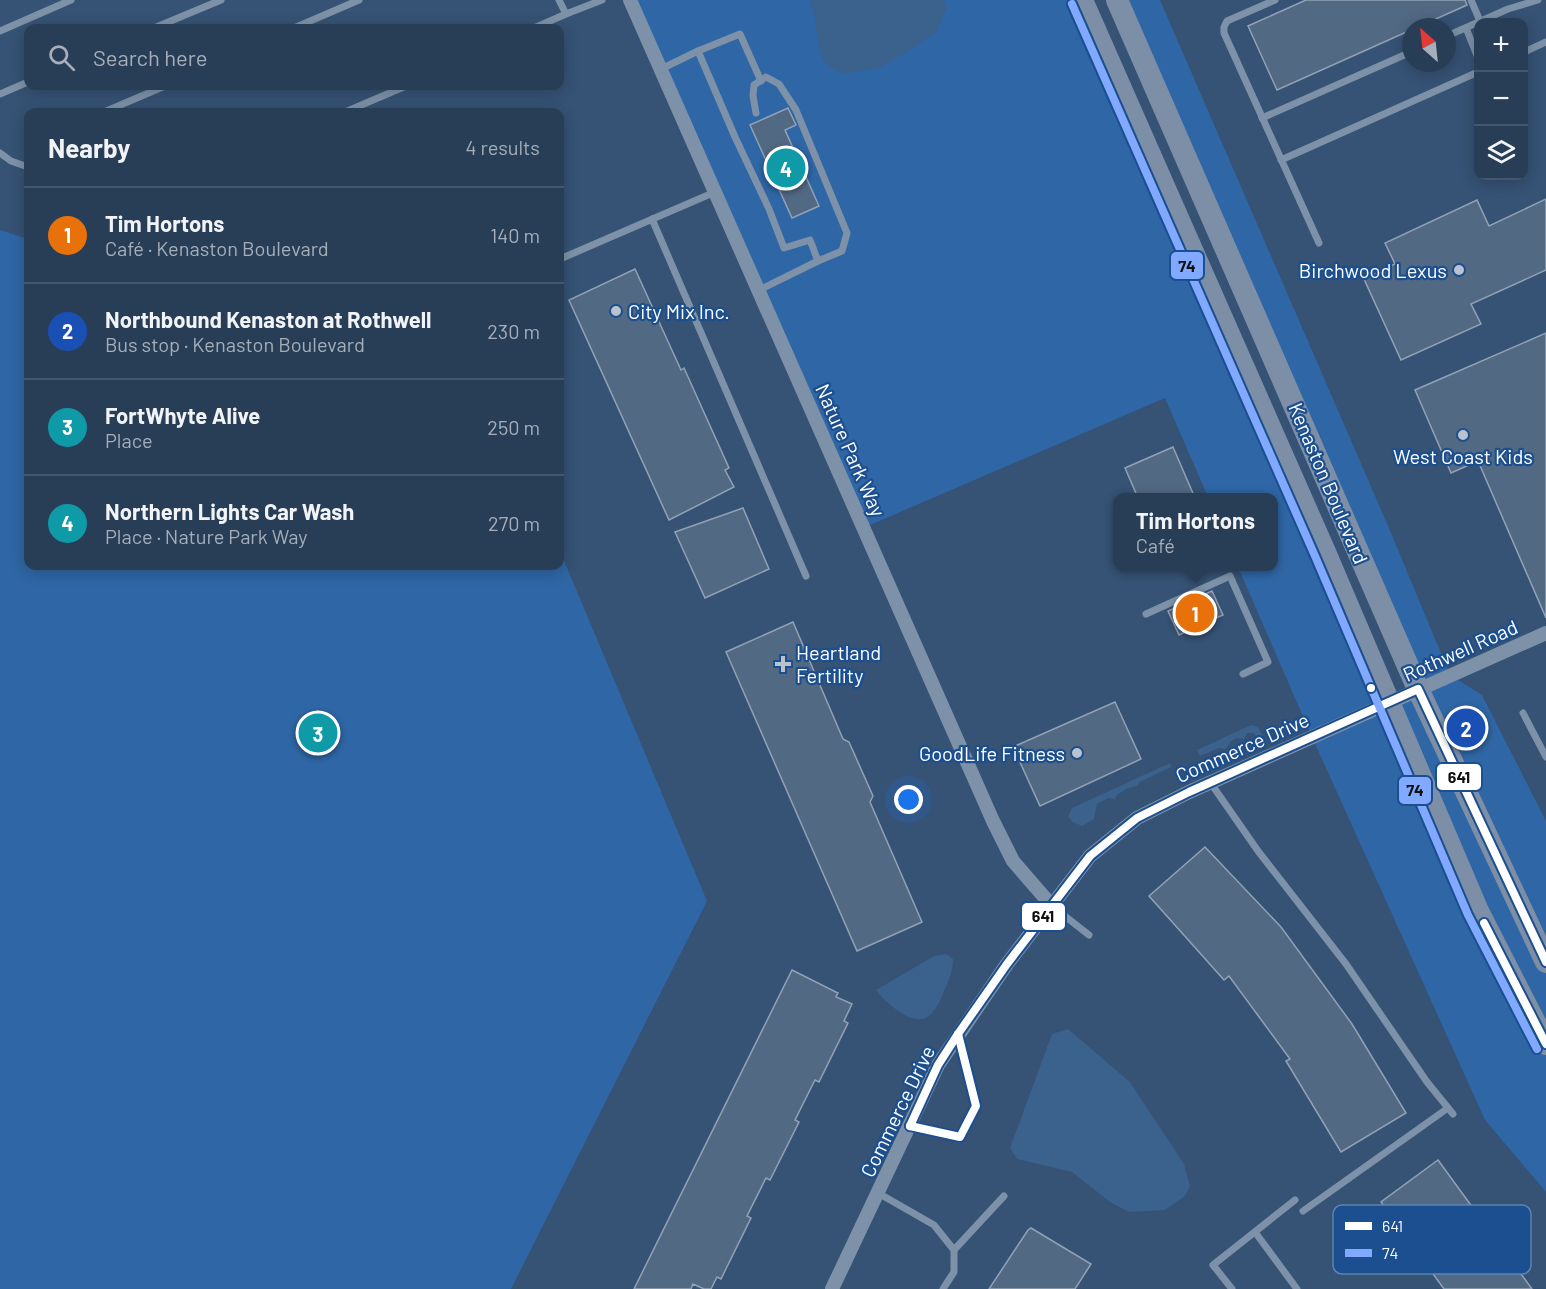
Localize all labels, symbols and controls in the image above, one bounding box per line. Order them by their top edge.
north arrow [1402,18,1456,72]
map controls [1474,18,1528,180]
button: + [1474,18,1528,72]
search box [24,24,564,90]
icon: search [45,41,78,74]
text: Search here [93,44,207,70]
button: − [1474,72,1528,126]
button: layers [1474,126,1528,180]
text: Nearby [48,132,130,163]
text: 4 results [465,135,540,159]
pin: 4 [766,146,806,190]
text: Tim Hortons [105,210,224,236]
text: 1 [64,223,71,247]
text: 140 m [490,223,540,247]
text: Café · Kenaston Boulevard [105,236,329,260]
line badge: 74 [1170,251,1204,280]
text: 74 [1178,256,1196,275]
place label: Birchwood Lexus [1299,258,1447,282]
marker: Birchwood Lexus [1452,263,1466,277]
place label: City Mix Inc. [628,299,730,323]
marker: City Mix Inc. [609,304,623,318]
text: Northbound Kenaston at Rothwell [105,306,431,332]
text: 2 [62,319,73,343]
text: 230 m [487,319,540,343]
text: Bus stop · Kenaston Boulevard [105,332,365,356]
street label: Nature Park Way [811,380,891,520]
street label: Kenaston Boulevard [1284,399,1374,567]
text: FortWhyte Alive [105,402,260,428]
text: 3 [62,415,73,439]
text: 250 m [487,415,540,439]
text: Place [105,428,153,452]
marker: West Coast Kids [1456,428,1470,442]
place label: West Coast Kids [1393,444,1533,468]
popup [1113,493,1278,571]
text: Northern Lights Car Wash [105,498,354,524]
text: Tim Hortons [1136,507,1255,533]
text: 4 [61,511,74,535]
text: 270 m [488,511,540,535]
text: Place · Nature Park Way [105,524,308,548]
text: Café [1136,533,1175,557]
pin: 1 [1176,590,1214,636]
street label: Rothwell Road [1399,614,1521,686]
place label: Heartland Fertility [796,640,881,687]
marker: Heartland Fertility [774,655,792,673]
unlabelled marker [1365,682,1377,694]
pin: 2 [1446,706,1486,750]
street label: Commerce Drive [1172,707,1312,787]
pin: 3 [298,710,338,756]
place label: GoodLife Fitness [919,741,1065,765]
marker: GoodLife Fitness [1070,746,1084,760]
line badge: 641 [1436,763,1482,791]
text: 641 [1448,767,1470,786]
line badge: 74 [1398,776,1432,805]
text: 74 [1406,780,1424,799]
your location [894,785,923,814]
line badge: 641 [1021,902,1066,931]
text: 641 [1032,906,1054,925]
street label: Commerce Drive [855,1041,939,1181]
legend [1333,1205,1531,1274]
text: 641 [1382,1216,1403,1235]
text: 74 [1382,1243,1398,1262]

